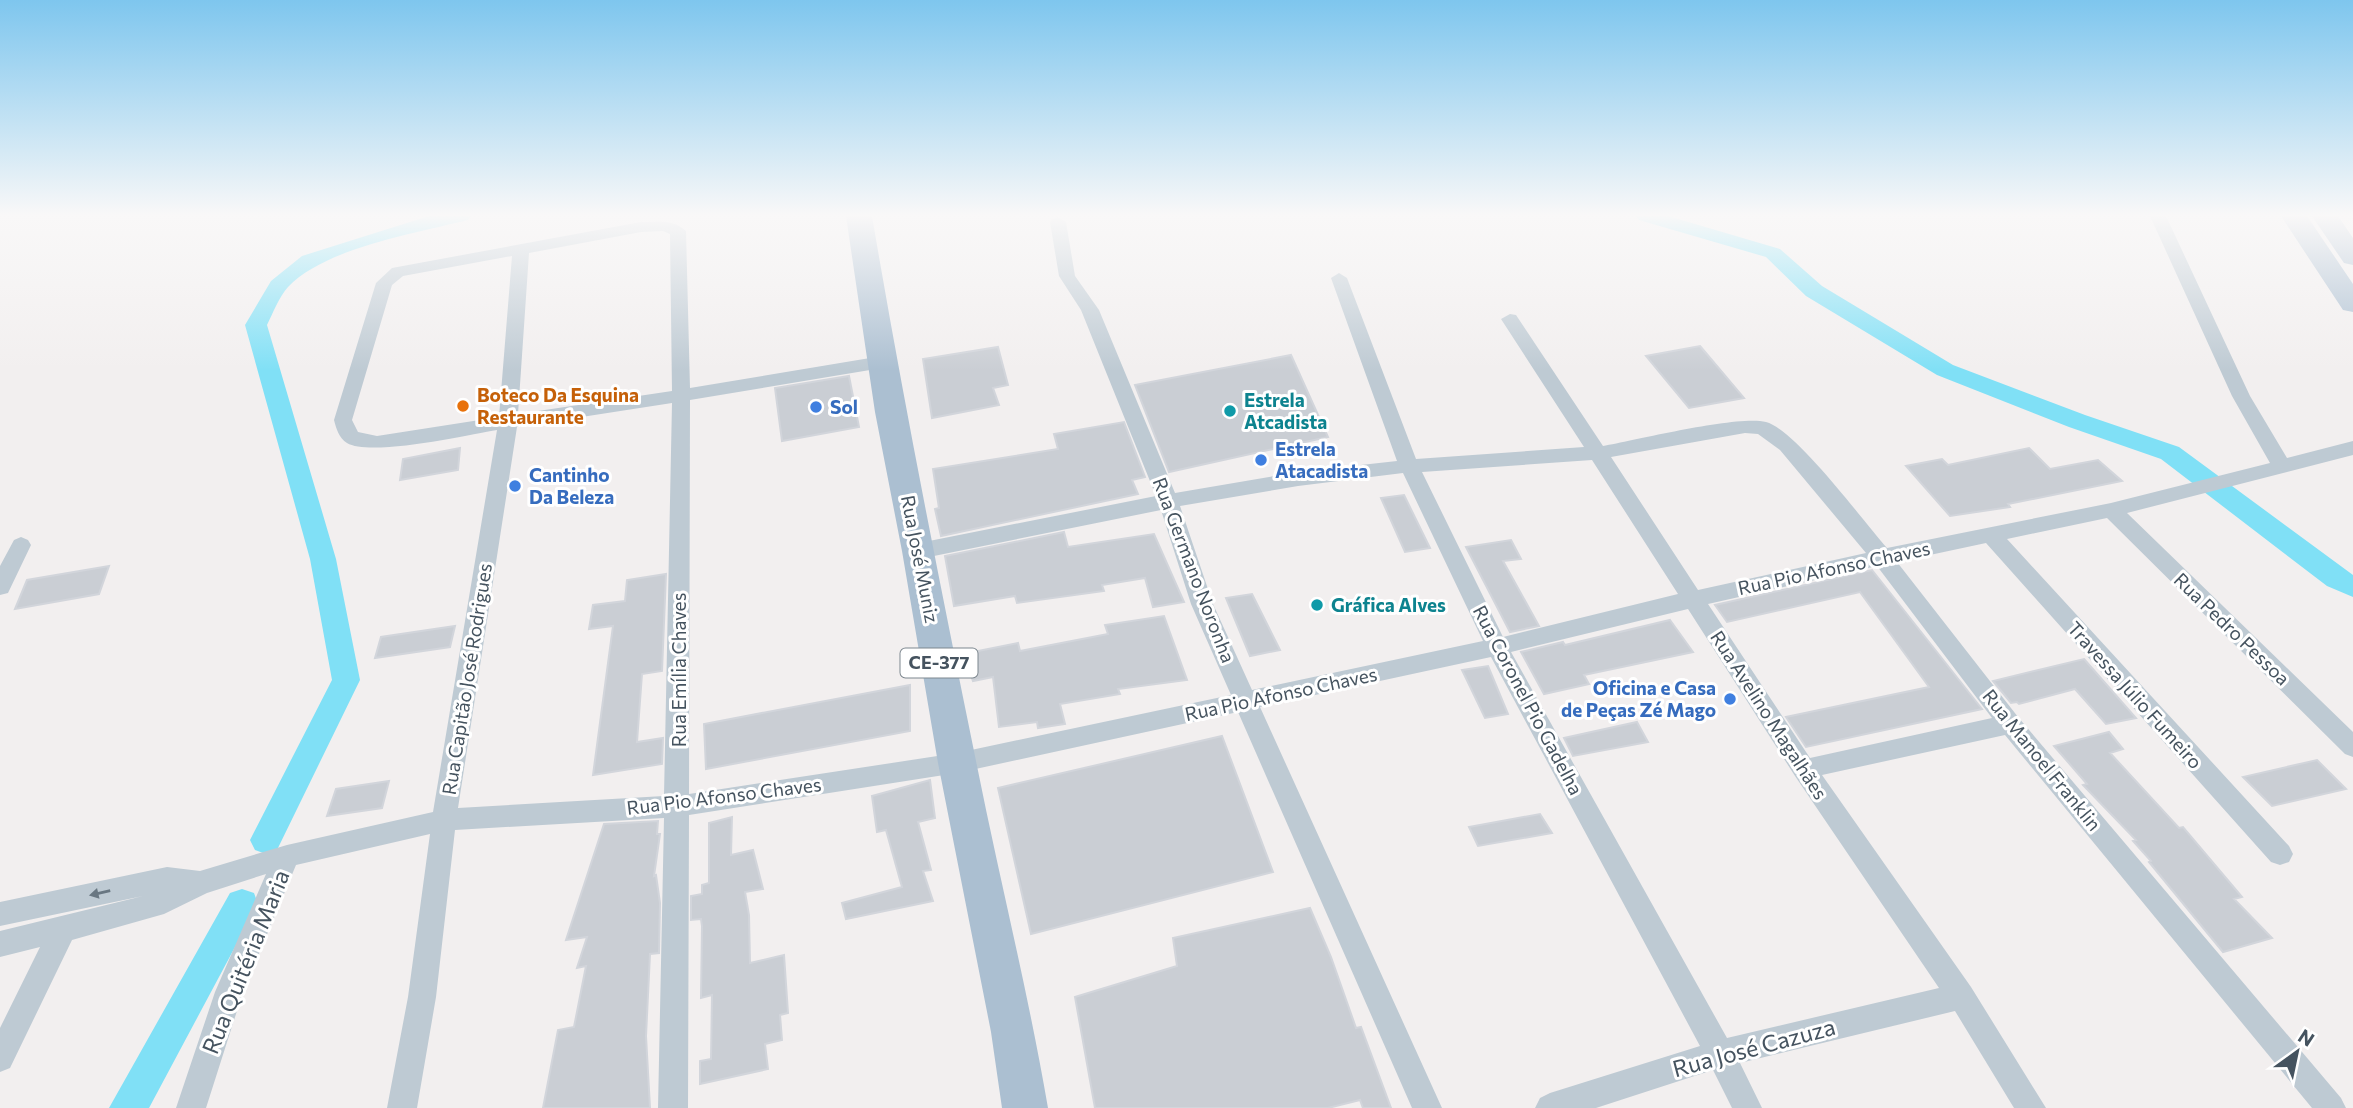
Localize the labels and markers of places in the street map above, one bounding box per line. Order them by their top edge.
place label: Boteco Da Esquina Restaurante [477,383,639,428]
place label: Estrela Atcadista [1244,388,1327,433]
place label: Sol [830,395,858,418]
marker: Boteco Da Esquina Restaurante [455,398,471,414]
marker: Sol [808,399,824,415]
marker: Estrela Atcadista [1222,403,1238,419]
place label: Estrela Atacadista [1275,437,1368,482]
marker: Estrela Atacadista [1253,452,1269,468]
place label: Cantinho Da Beleza [529,463,614,508]
marker: Cantinho Da Beleza [507,478,523,494]
place label: Gráfica Alves [1331,593,1446,616]
marker: Gráfica Alves [1309,597,1325,613]
place label: Oficina e Casa de Peças Zé Mago [1561,676,1716,721]
marker: Oficina e Casa de Peças Zé Mago [1722,691,1738,707]

